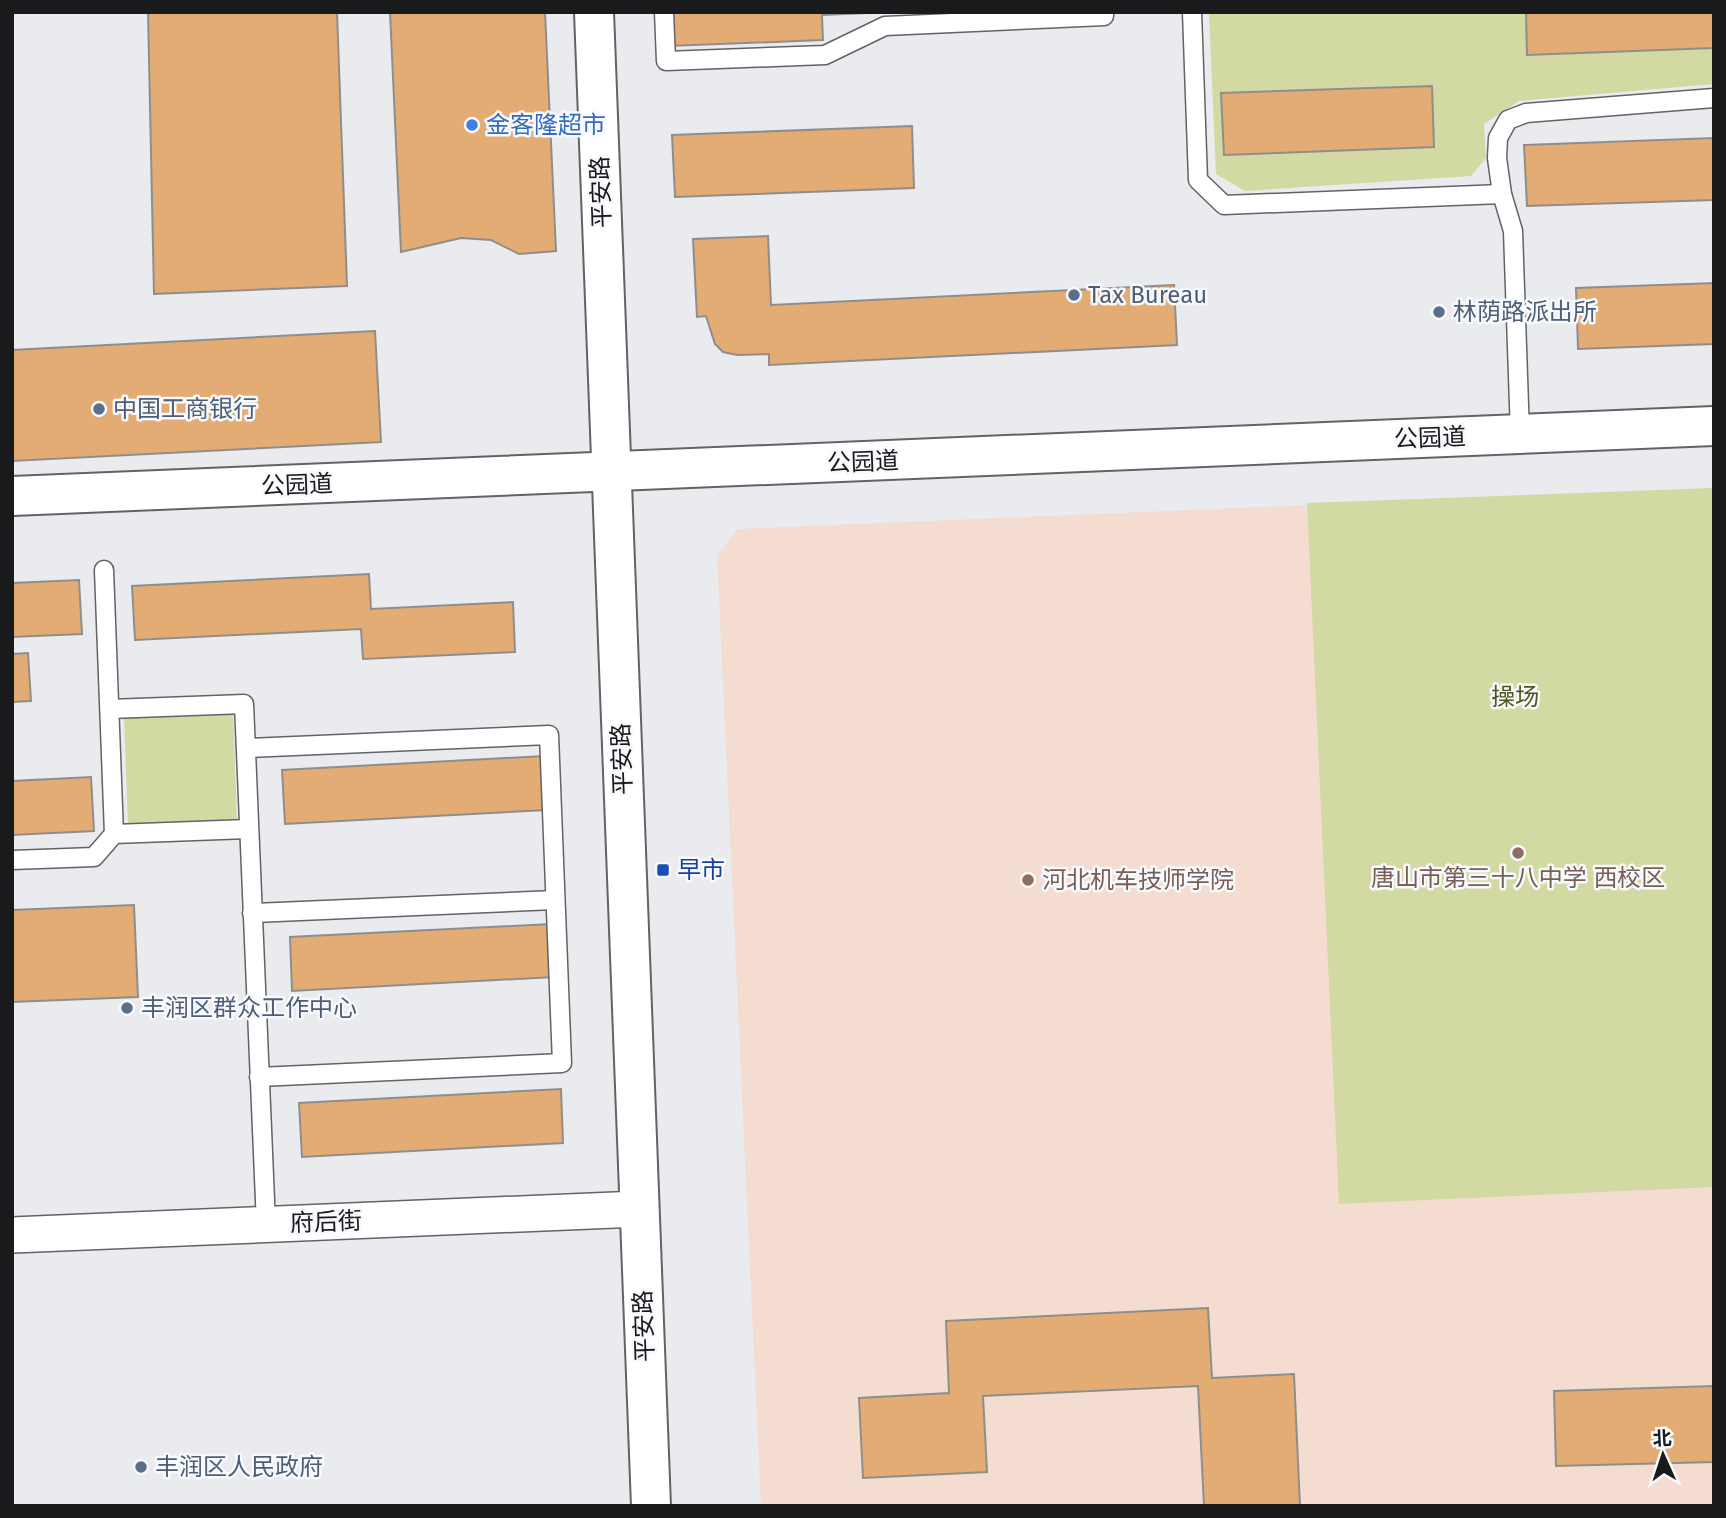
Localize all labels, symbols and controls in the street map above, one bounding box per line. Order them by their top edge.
place label: 金客隆超市 [486,111,606,139]
marker: 金客隆超市 [464,117,480,133]
street label: 平安路 [586,156,616,228]
place label: Tax Bureau [1088,281,1207,309]
marker: Tax Bureau [1066,287,1082,303]
place label: 林荫路派出所 [1453,298,1597,326]
marker: 林荫路派出所 [1431,304,1447,320]
place label: 中国工商银行 [113,395,257,423]
marker: 中国工商银行 [91,401,107,417]
street label: 公园道 [1394,423,1466,453]
street label: 公园道 [827,447,899,477]
street label: 公园道 [261,470,333,500]
park label: 操场 [1491,683,1539,711]
street label: 平安路 [607,723,637,795]
marker: 唐山市第三十八中学 西校区 [1510,845,1526,861]
place label: 早市 [677,856,725,884]
marker: 早市 [655,862,671,878]
place label: 唐山市第三十八中学 西校区 [1371,864,1665,892]
place label: 河北机车技师学院 [1042,866,1234,894]
marker: 河北机车技师学院 [1020,872,1036,888]
place label: 丰润区群众工作中心 [141,994,357,1022]
marker: 丰润区群众工作中心 [119,1000,135,1016]
street label: 府后街 [290,1207,362,1237]
street label: 平安路 [629,1290,659,1362]
north arrow [1628,1420,1698,1490]
text: 北 [1652,1427,1672,1451]
place label: 丰润区人民政府 [155,1453,323,1481]
marker: 丰润区人民政府 [133,1459,149,1475]

